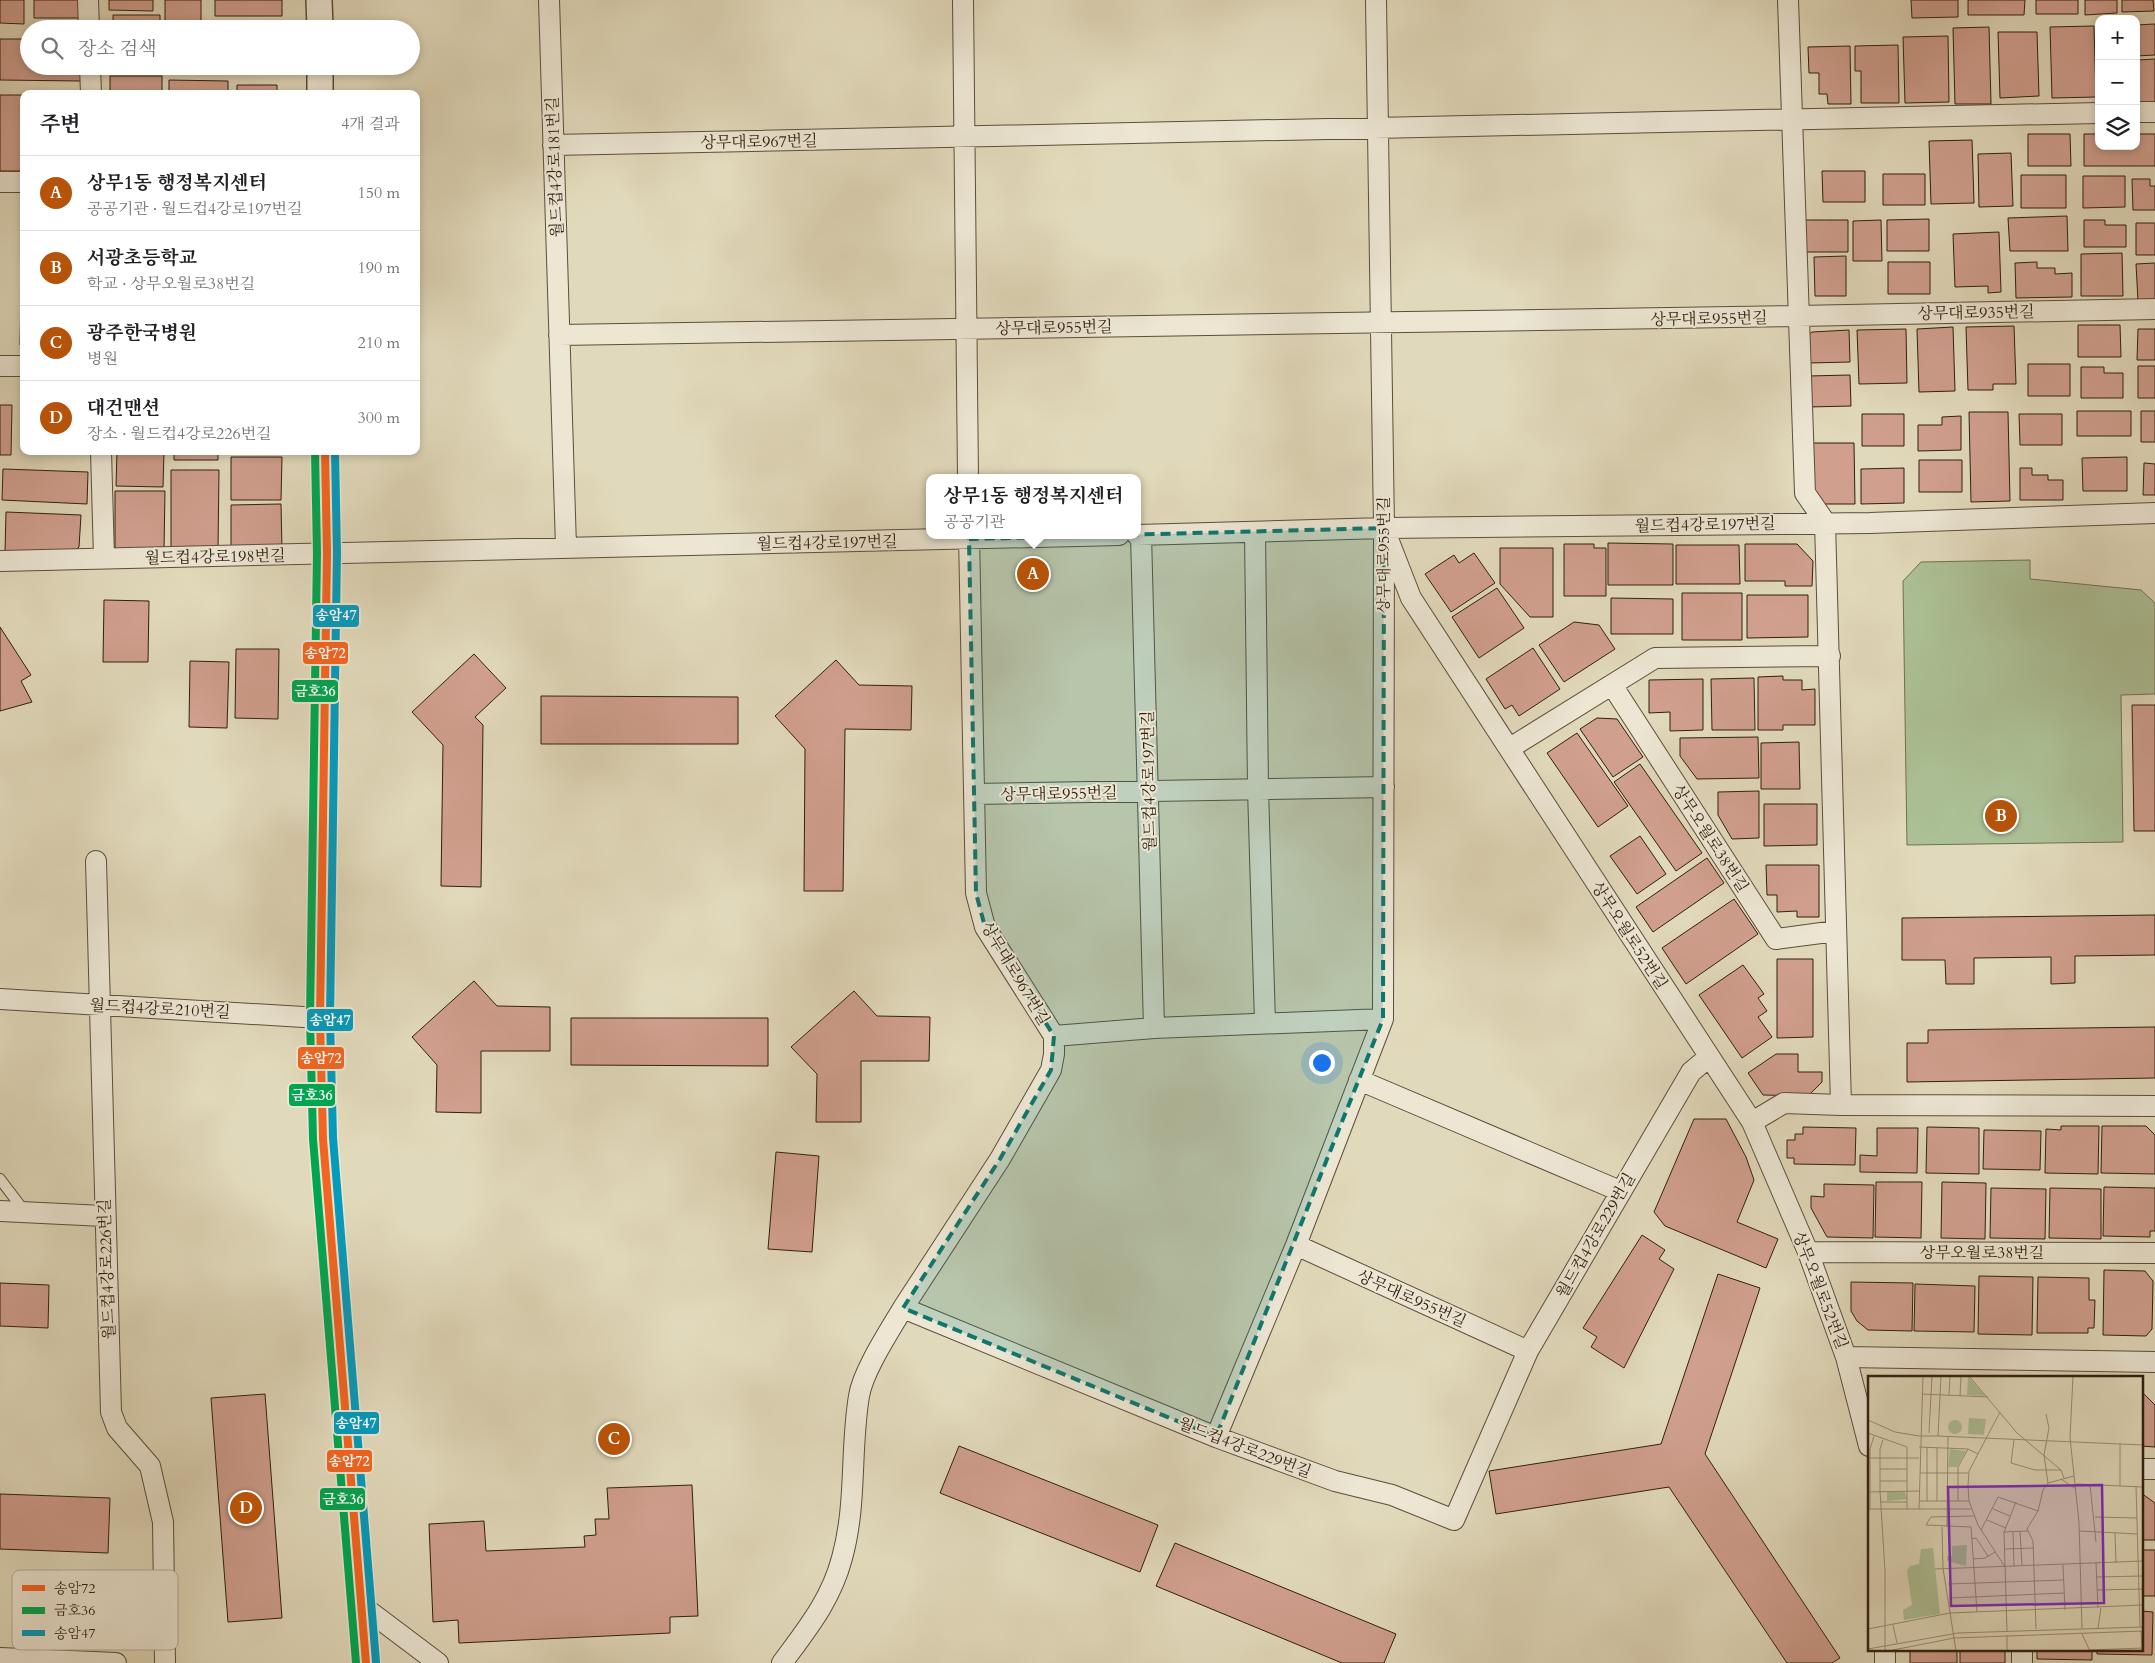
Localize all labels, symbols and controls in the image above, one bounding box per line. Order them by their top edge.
map controls [2095,15,2140,150]
button: + [2095,15,2140,60]
search box [20,20,420,75]
icon: search [38,34,66,62]
text: 장소 검색 [78,36,157,62]
button: − [2095,60,2140,105]
street label: 월드컵4강로181번길 [542,96,568,238]
button: layers [2095,105,2140,150]
text: 주변 [40,110,81,139]
text: 4개 결과 [341,113,400,135]
street label: 상무대로967번길 [700,130,818,154]
text: 상무1동 행정복지센터 [87,170,267,196]
text: A [50,182,62,204]
text: 150 m [358,182,400,204]
text: 공공기관 · 월드컵4강로197번길 [87,198,302,220]
text: 서광초등학교 [87,245,197,271]
text: B [50,257,62,279]
text: 190 m [358,257,400,279]
text: 학교 · 상무오월로38번길 [87,273,255,295]
street label: 상무대로935번길 [1917,301,2035,325]
street label: 상무대로955번길 [1650,307,1768,331]
street label: 상무대로955번길 [995,316,1113,340]
text: 광주한국병원 [87,320,197,346]
text: C [50,332,62,354]
text: 210 m [358,332,400,354]
text: 병원 [87,348,118,370]
text: 대건맨션 [87,395,160,421]
text: D [49,407,63,429]
text: 300 m [358,407,400,429]
text: 장소 · 월드컵4강로226번길 [87,423,272,445]
popup [926,474,1141,539]
text: 상무1동 행정복지센터 [943,483,1124,509]
street label: 상무대로955번길 [1373,496,1395,614]
text: 공공기관 [943,511,1005,533]
street label: 월드컵4강로197번길 [1634,513,1776,537]
street label: 월드컵4강로197번길 [756,531,898,555]
street label: 월드컵4강로198번길 [144,545,286,569]
pin: A [1017,555,1049,593]
line badge: 송암47 [312,604,360,628]
text: 송암47 [315,606,357,625]
line badge: 송암72 [302,641,349,665]
text: 송암72 [304,644,346,663]
line badge: 금호36 [291,679,339,703]
text: 금호36 [294,682,336,701]
street label: 월드컵4강로197번길 [1137,710,1161,852]
street label: 상무오월로38번길 [1667,780,1753,897]
street label: 상무대로955번길 [1000,782,1118,806]
pin: B [1985,797,2017,835]
street label: 상무오월로52번길 [1586,877,1672,994]
street label: 상무대로967번길 [975,918,1055,1029]
street label: 월드컵4강로210번길 [89,994,231,1024]
line badge: 송암47 [306,1008,354,1032]
text: 송암47 [309,1011,351,1030]
line badge: 송암72 [297,1046,345,1070]
text: 송암72 [300,1049,342,1068]
your location [1309,1050,1335,1076]
line badge: 금호36 [288,1083,336,1107]
text: 금호36 [291,1086,333,1105]
street label: 월드컵4강로229번길 [1551,1169,1641,1302]
street label: 월드컵4강로226번길 [94,1198,120,1340]
street label: 상무오월로52번길 [1787,1228,1853,1352]
street label: 상무오월로38번길 [1920,1242,2044,1264]
street label: 상무대로955번길 [1354,1265,1470,1333]
inset map [1868,1376,2142,1650]
line badge: 송암47 [333,1411,380,1435]
street label: 월드컵4강로229번길 [1175,1412,1314,1483]
text: 송암47 [335,1414,377,1433]
pin: C [598,1420,630,1458]
line badge: 송암72 [326,1449,373,1473]
text: 송암72 [328,1452,370,1471]
line badge: 금호36 [319,1487,366,1511]
pin: D [230,1489,262,1527]
text: 금호36 [322,1490,364,1509]
legend [12,1570,178,1650]
text: 송암72 [54,1579,95,1598]
text: 금호36 [54,1601,95,1620]
text: 송암47 [54,1624,95,1643]

